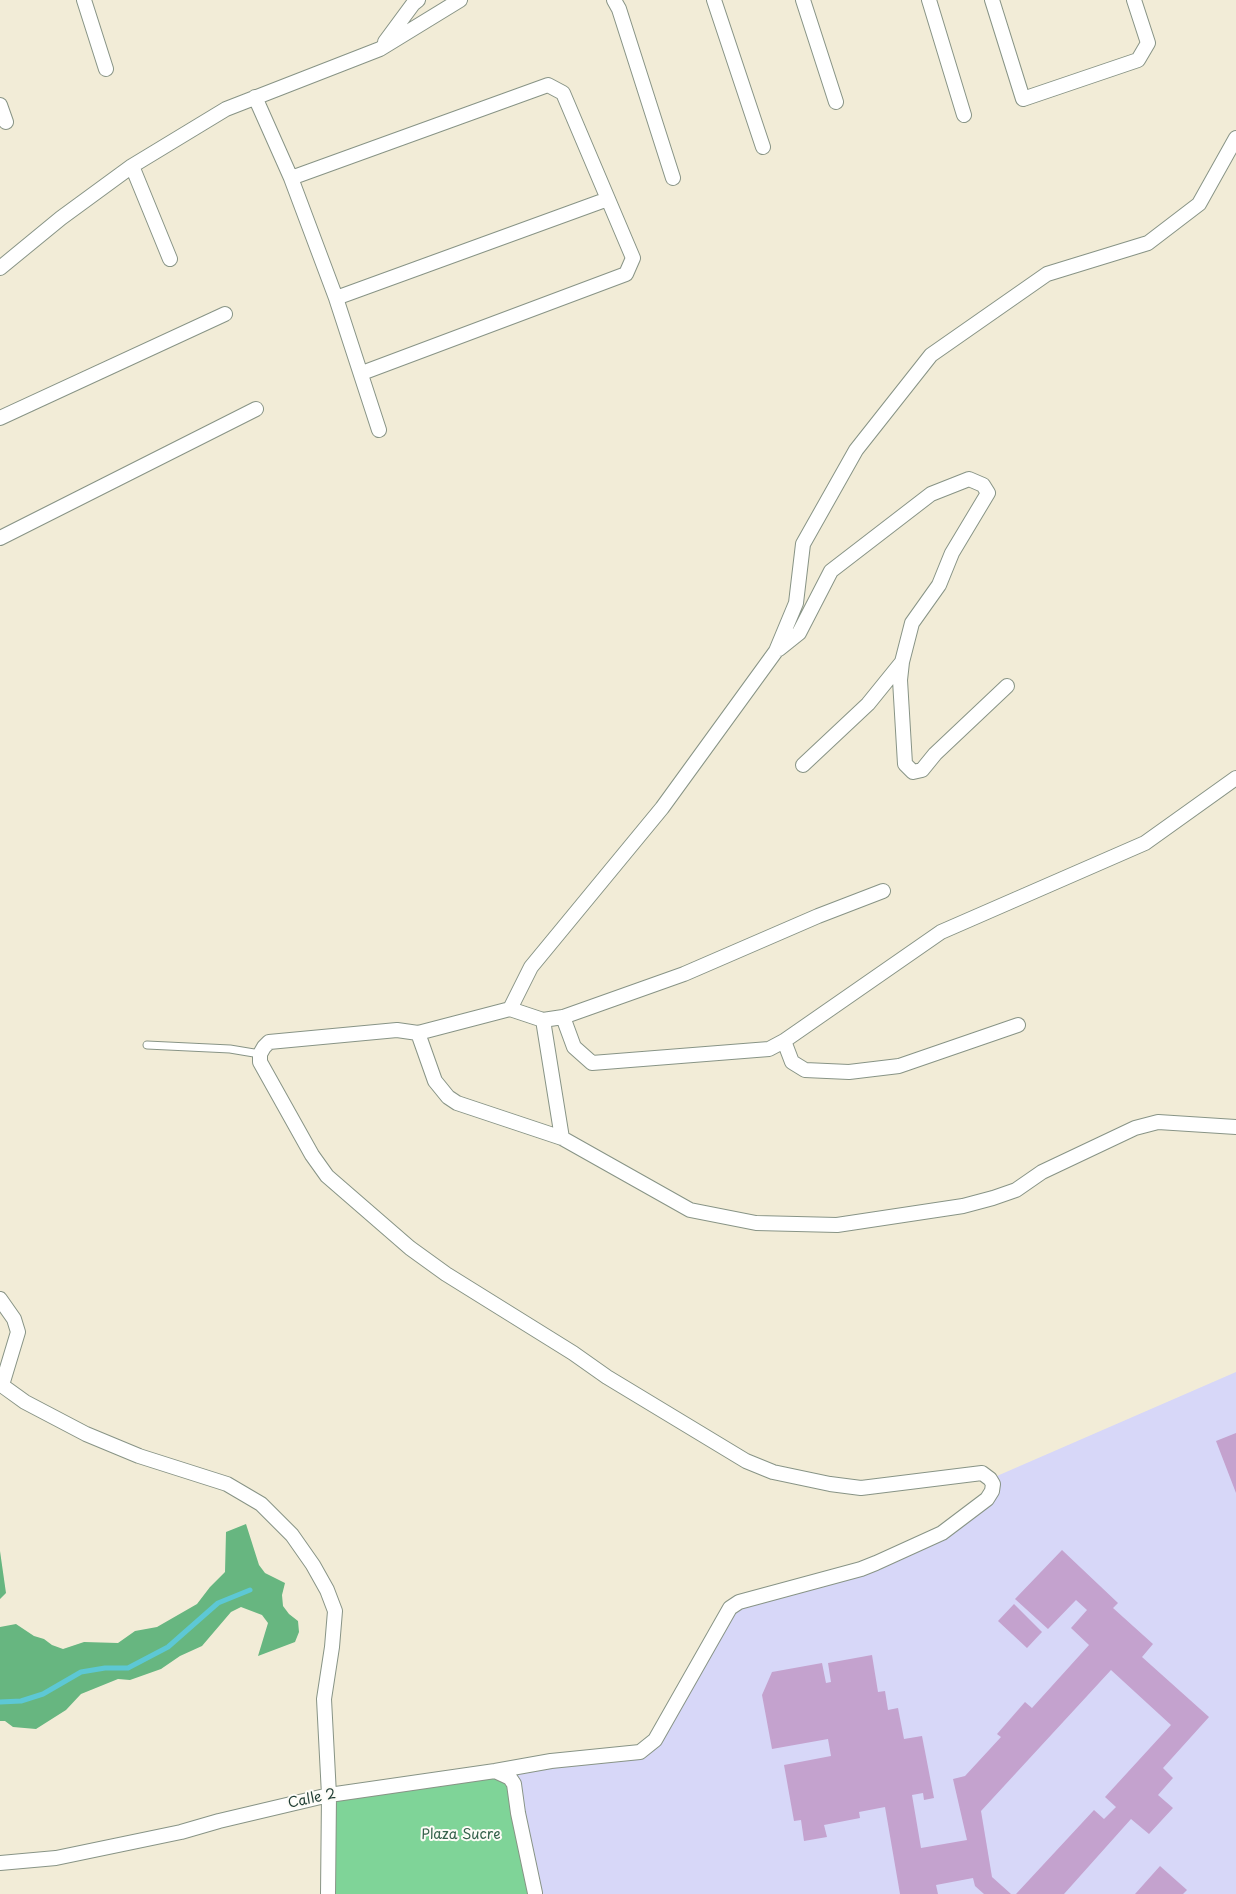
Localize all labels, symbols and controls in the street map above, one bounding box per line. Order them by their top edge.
street label: Calle 2 [287,1786,337,1812]
park label: Plaza Sucre [421,1827,501,1843]

